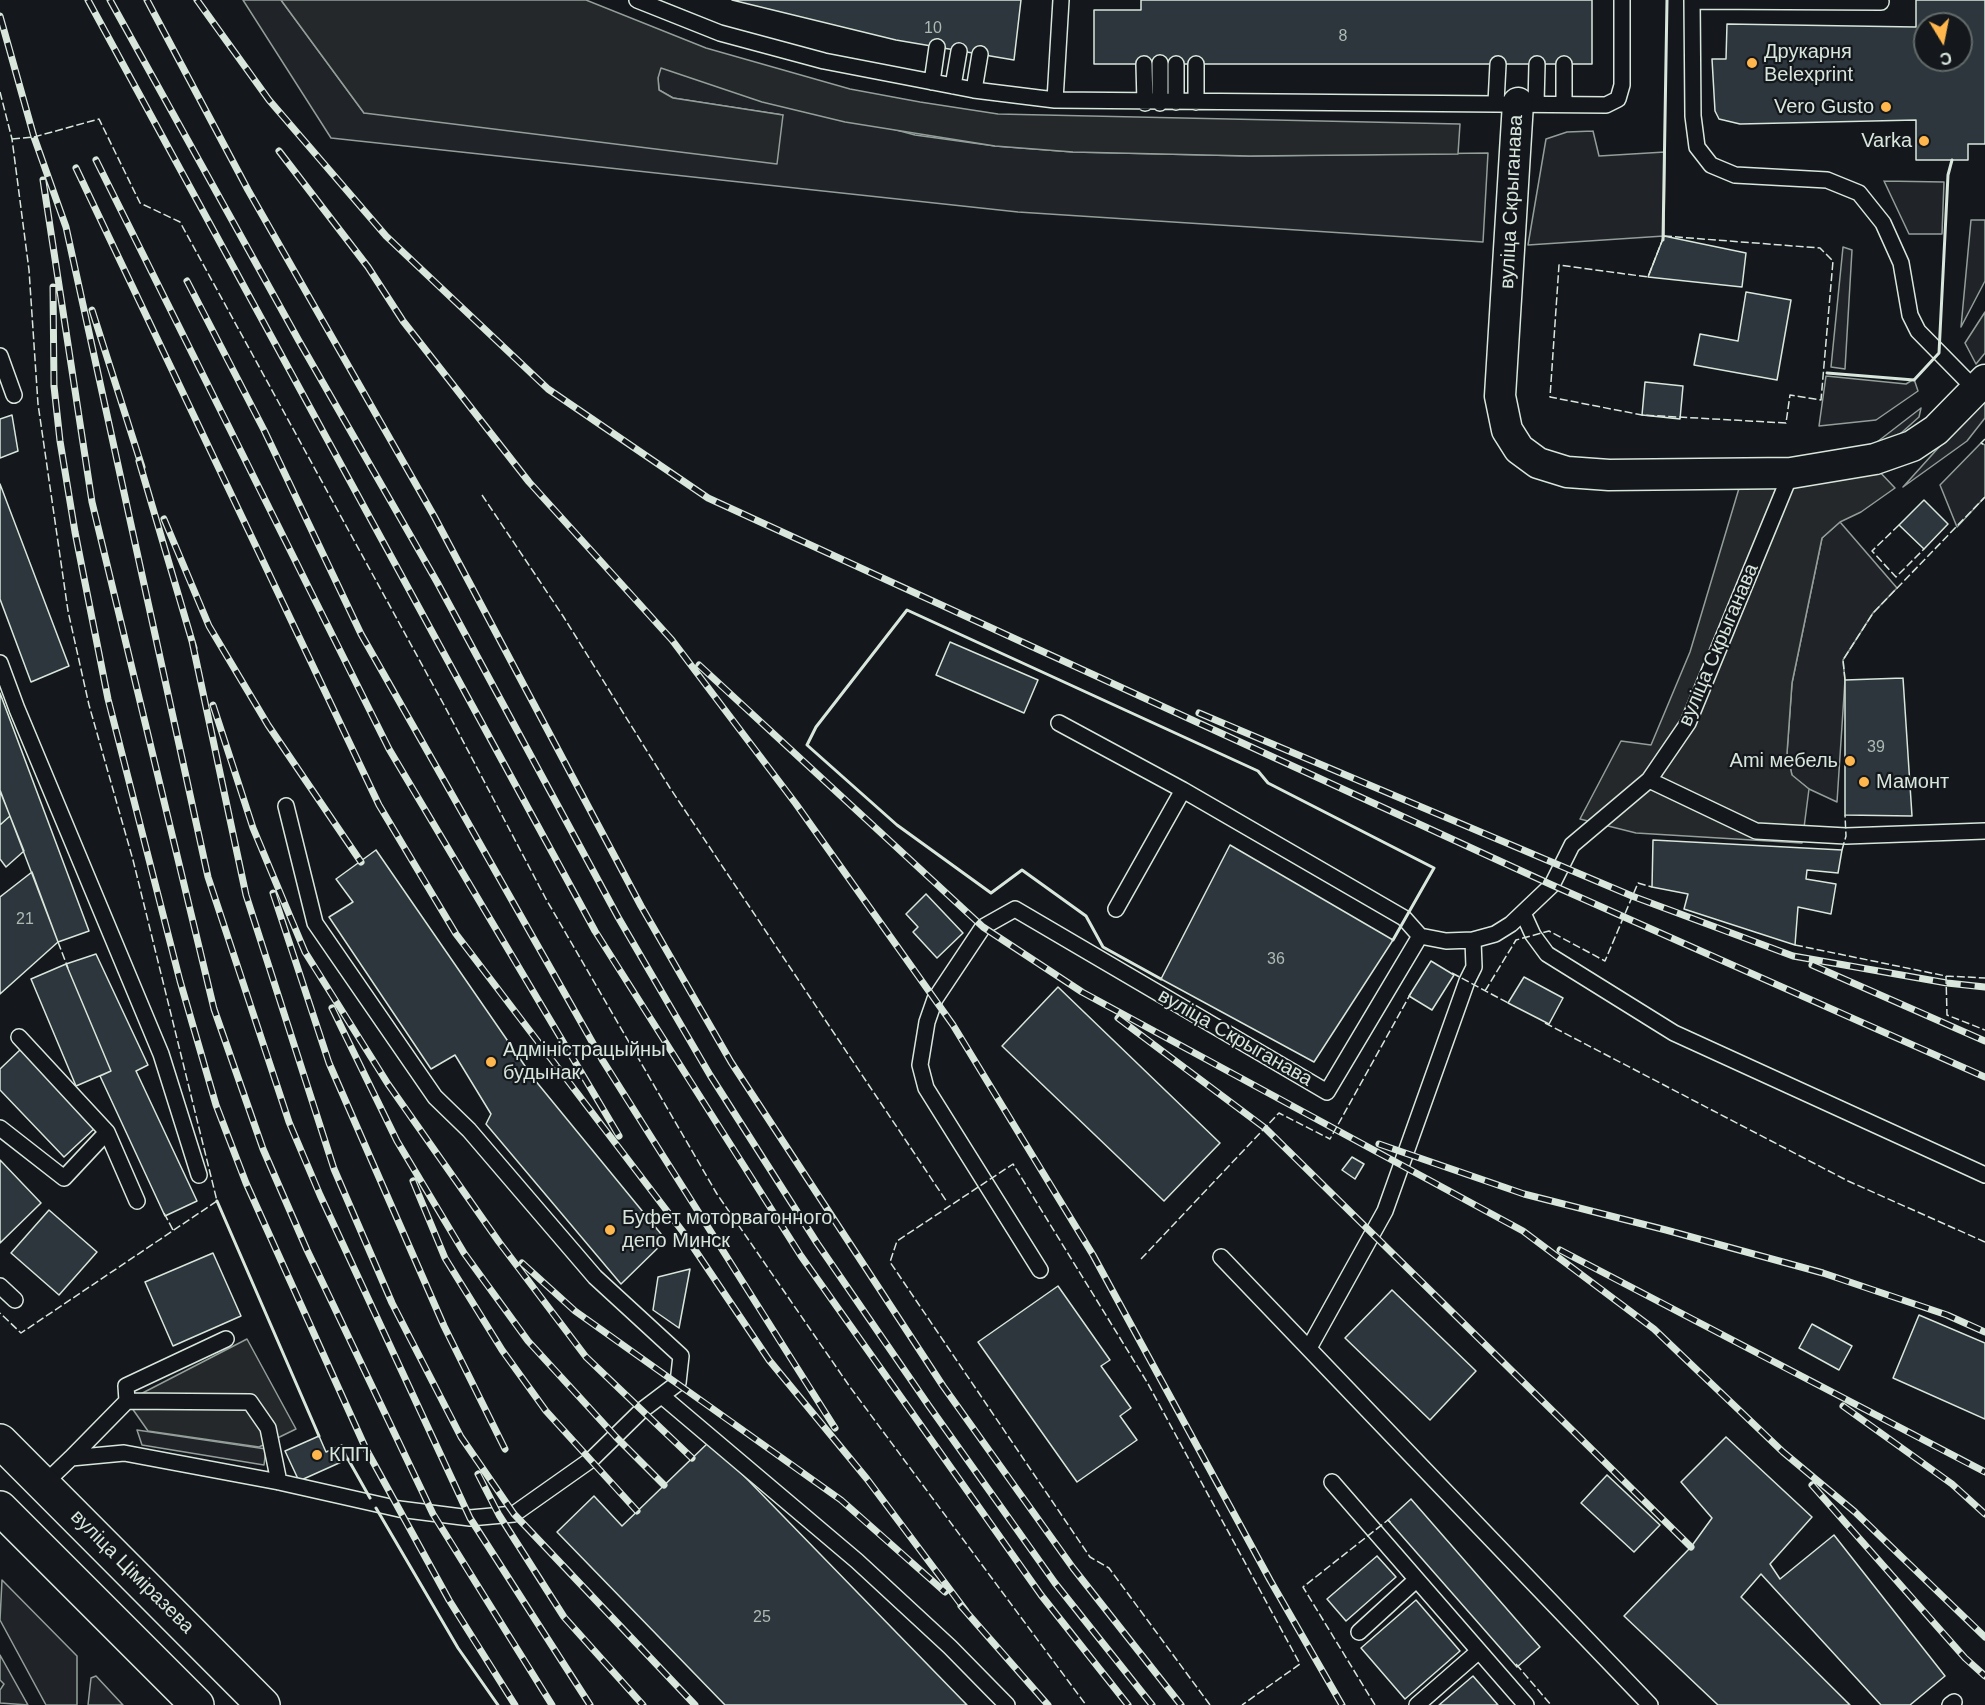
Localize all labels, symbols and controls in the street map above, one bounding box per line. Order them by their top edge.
north arrow [1913,12,1973,72]
house number: 10 [924,19,942,39]
house number: 8 [1339,27,1347,47]
place label: Друкарня Belexprint [1764,40,1853,87]
text: С [1939,49,1953,68]
marker: Друкарня Belexprint [1745,56,1759,70]
place label: Vero Gusto [1774,95,1874,119]
marker: Vero Gusto [1879,100,1893,114]
street label: вуліца Скрыганава [1495,114,1529,290]
place label: Varka [1861,129,1912,153]
marker: Varka [1917,134,1931,148]
street label: вуліца Скрыганава [1674,560,1764,730]
house number: 39 [1867,738,1885,758]
place label: Ami мебель [1730,749,1838,773]
marker: Ami мебель [1843,754,1857,768]
place label: Мамонт [1876,770,1949,794]
marker: Мамонт [1857,775,1871,789]
house number: 21 [16,910,34,930]
house number: 36 [1267,950,1285,970]
street label: вуліца Скрыганава [1154,984,1316,1092]
place label: Адміністрацыйны будынак [503,1038,666,1085]
marker: Адміністрацыйны будынак [484,1055,498,1069]
place label: Буфет моторвагонного депо Минск [622,1206,832,1253]
marker: Буфет моторвагонного депо Минск [603,1223,617,1237]
place label: КПП [329,1443,369,1467]
marker: КПП [310,1448,324,1462]
street label: вуліца Ціміразева [65,1505,199,1639]
house number: 25 [753,1608,771,1628]

